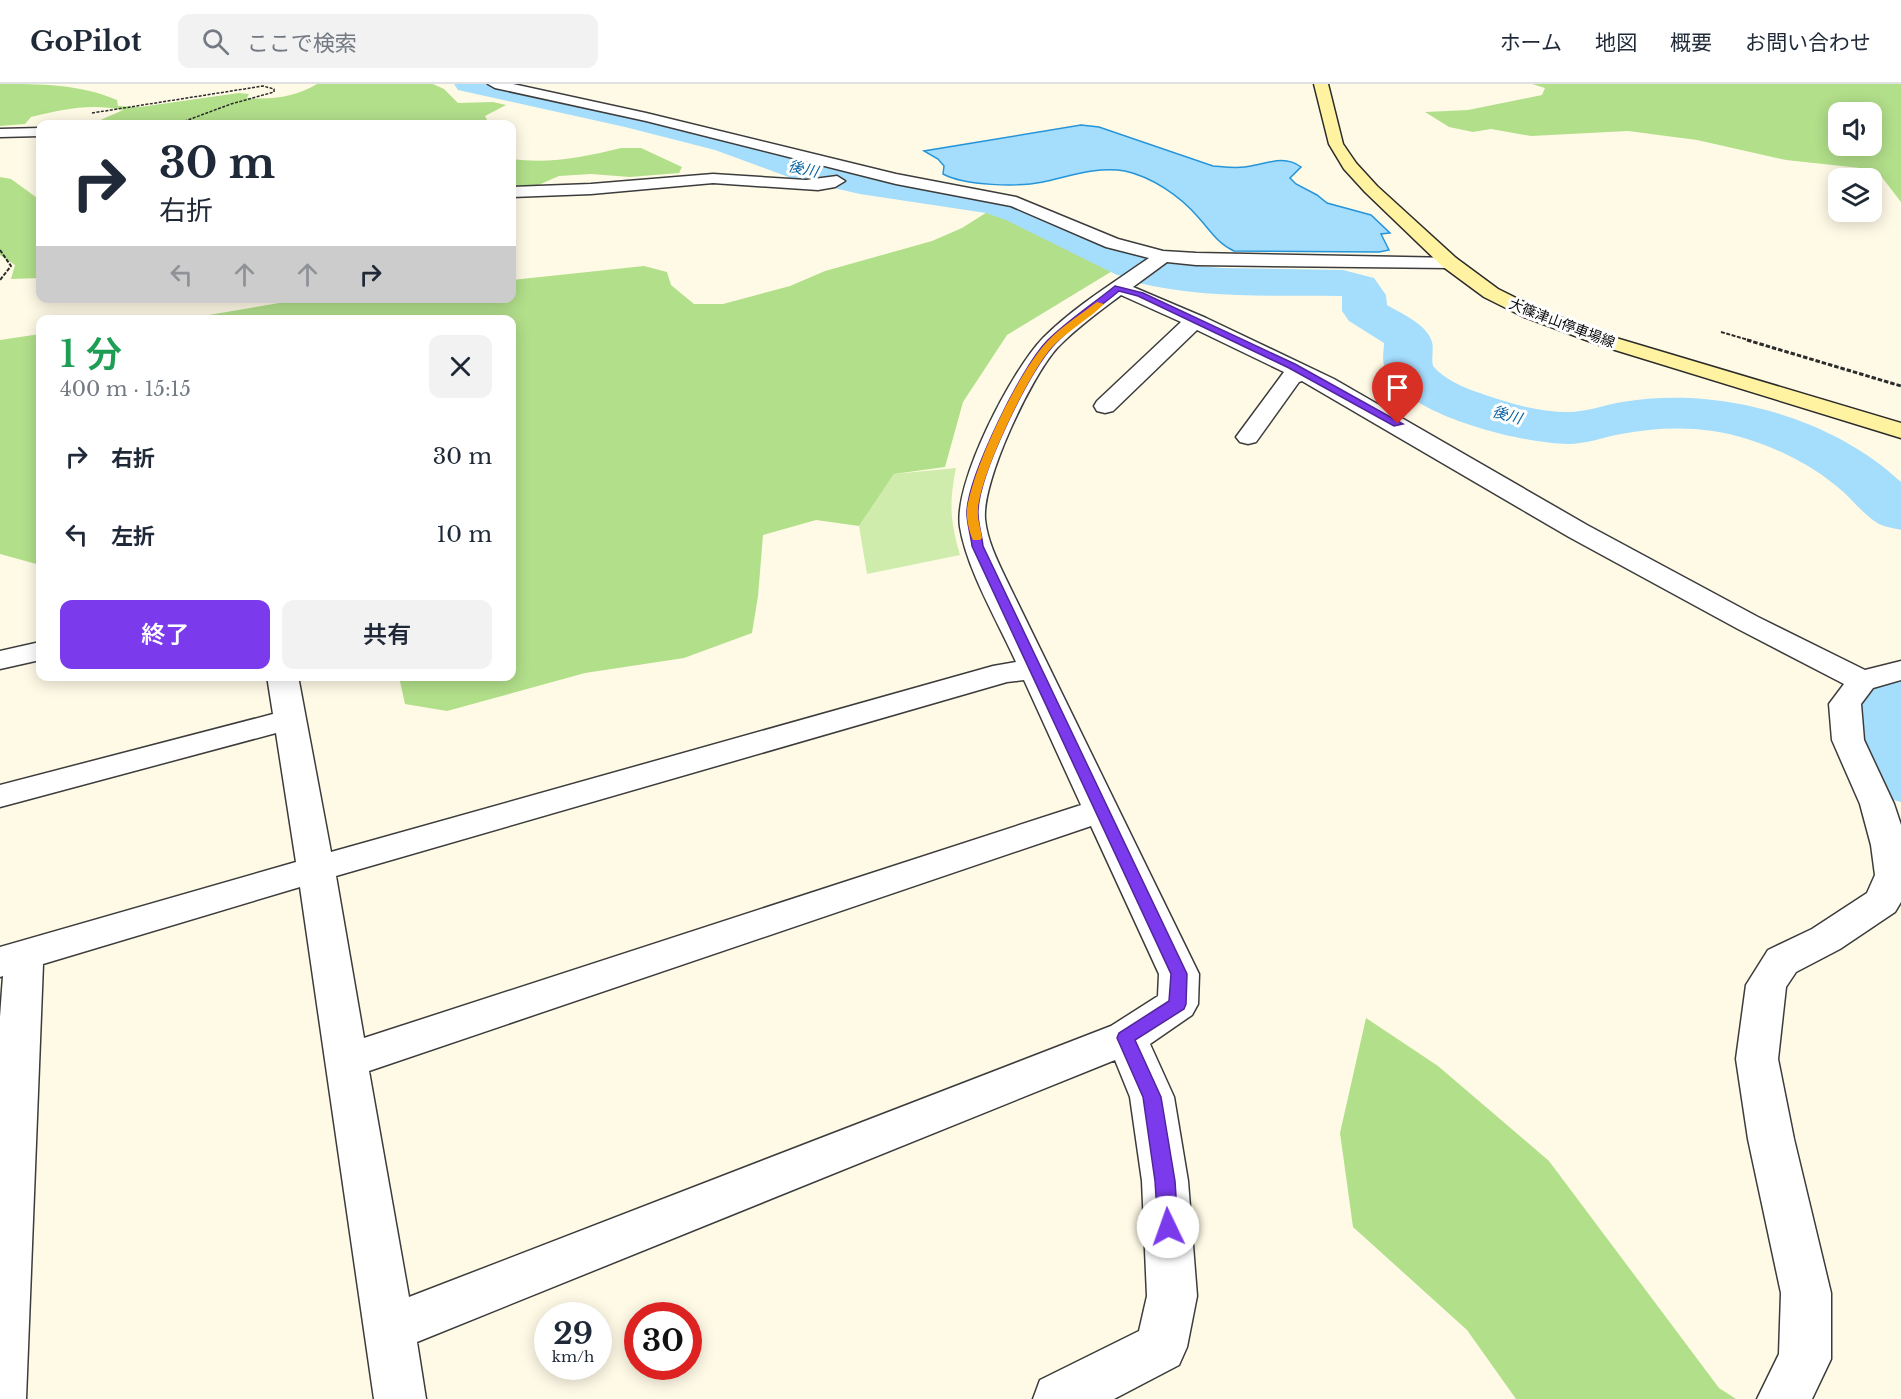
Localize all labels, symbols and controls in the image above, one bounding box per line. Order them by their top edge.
search box [178,14,598,68]
text: GoPilot [30,24,142,59]
icon: search [199,25,232,58]
text: ここで検索 [247,30,357,57]
text: ホーム [1500,30,1562,56]
text: 地図 [1595,30,1637,56]
text: 概要 [1670,30,1712,56]
text: お問い合わせ [1745,30,1871,56]
map controls [1828,102,1882,222]
button: sound [1828,102,1882,156]
text: 30 m [159,137,275,189]
icon: right [60,144,138,222]
water label: 後川 [786,156,822,182]
button: layers [1828,168,1882,222]
text: 右折 [159,194,213,227]
icon: left [165,258,198,291]
icon: ahead [228,258,261,291]
icon: ahead [291,258,324,291]
icon: right [354,258,387,291]
street label: 大篠津山停車場線 [1506,295,1618,351]
text: 1 分 [60,332,122,377]
button: close [429,335,492,398]
pin [1372,362,1423,424]
icon: arrive [1381,371,1414,404]
text: 400 m · 15:15 [60,377,191,401]
water label: 後川 [1490,401,1526,428]
icon: right [60,440,93,473]
text: 30 m [433,443,492,470]
text: 右折 [111,445,155,472]
icon: left [60,518,93,551]
text: 10 m [437,521,492,548]
text: 左折 [111,523,155,550]
button: 終了 [60,600,270,669]
button: 共有 [282,600,492,669]
position arrow [1136,1195,1200,1259]
speed limit sign: 30 [624,1302,702,1380]
text: 29 [553,1315,593,1352]
text: km/h [552,1347,594,1366]

